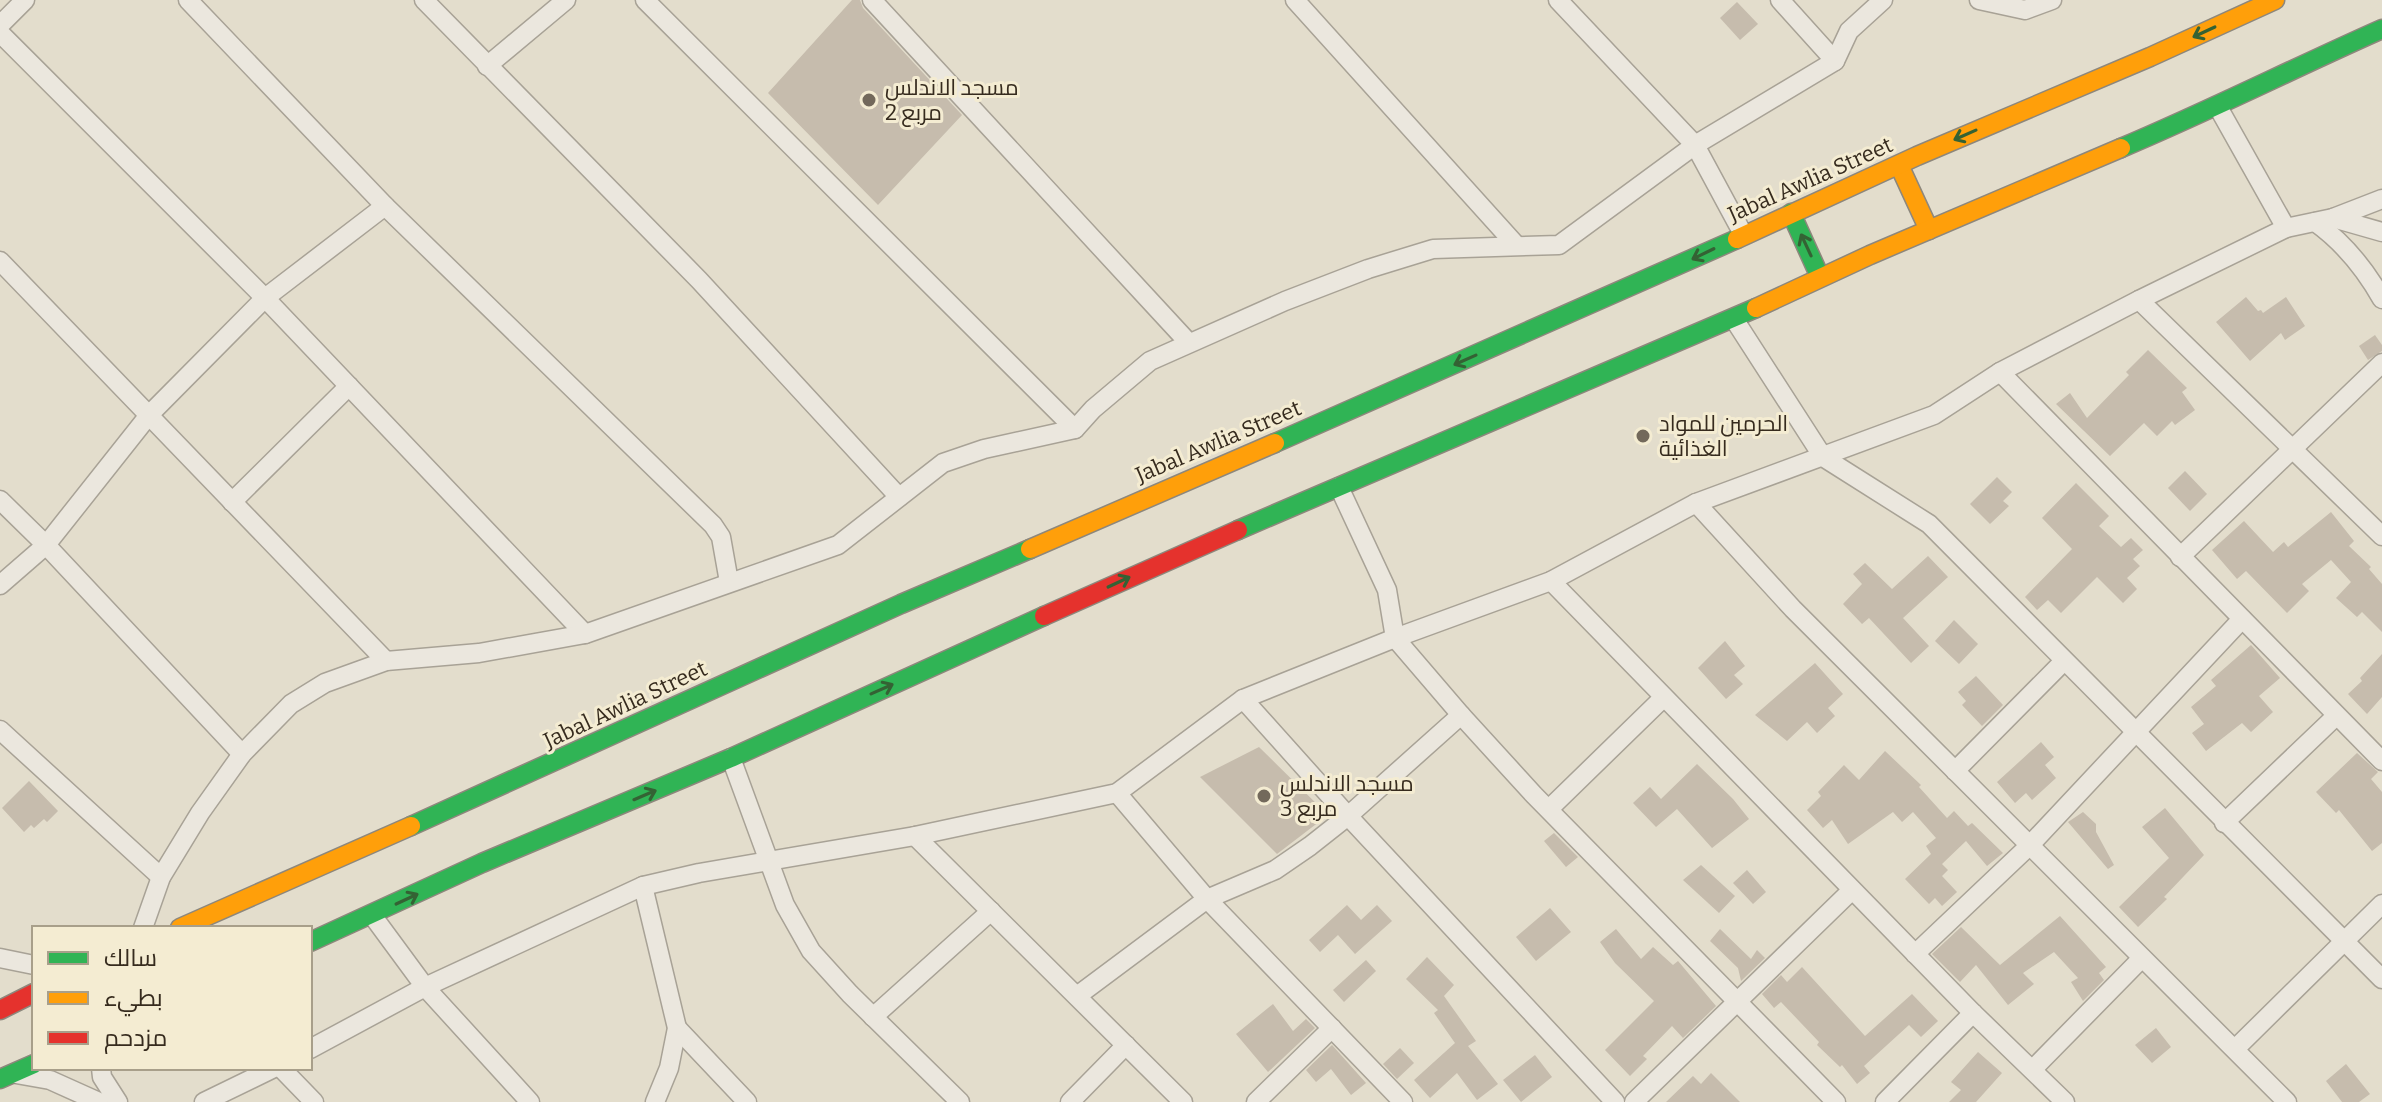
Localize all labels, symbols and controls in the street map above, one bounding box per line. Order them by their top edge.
one-way arrow [2192,25,2216,40]
place label: مسجد الاندلس مربع 2 [885,74,1019,127]
marker: مسجد الاندلس مربع 2 [860,91,878,109]
one-way arrow [1953,128,1977,143]
street label: Jabal Awlia Street [1723,131,1897,228]
one-way arrow [1797,233,1812,258]
one-way arrow [1691,247,1715,262]
one-way arrow [1454,353,1478,368]
street label: Jabal Awlia Street [1130,394,1305,489]
place label: الحرمين للمواد الغذائية [1659,410,1788,462]
marker: الحرمين للمواد الغذائية [1634,427,1652,445]
one-way arrow [1107,574,1131,589]
street label: Jabal Awlia Street [538,655,711,755]
one-way arrow [869,680,894,695]
place label: مسجد الاندلس مربع 3 [1280,770,1414,823]
one-way arrow [632,786,657,801]
marker: مسجد الاندلس مربع 3 [1255,787,1273,805]
one-way arrow [394,891,418,906]
legend [32,926,312,1070]
text: سالك [104,944,157,972]
text: بطيء [104,984,163,1017]
text: مزدحم [104,1024,167,1054]

